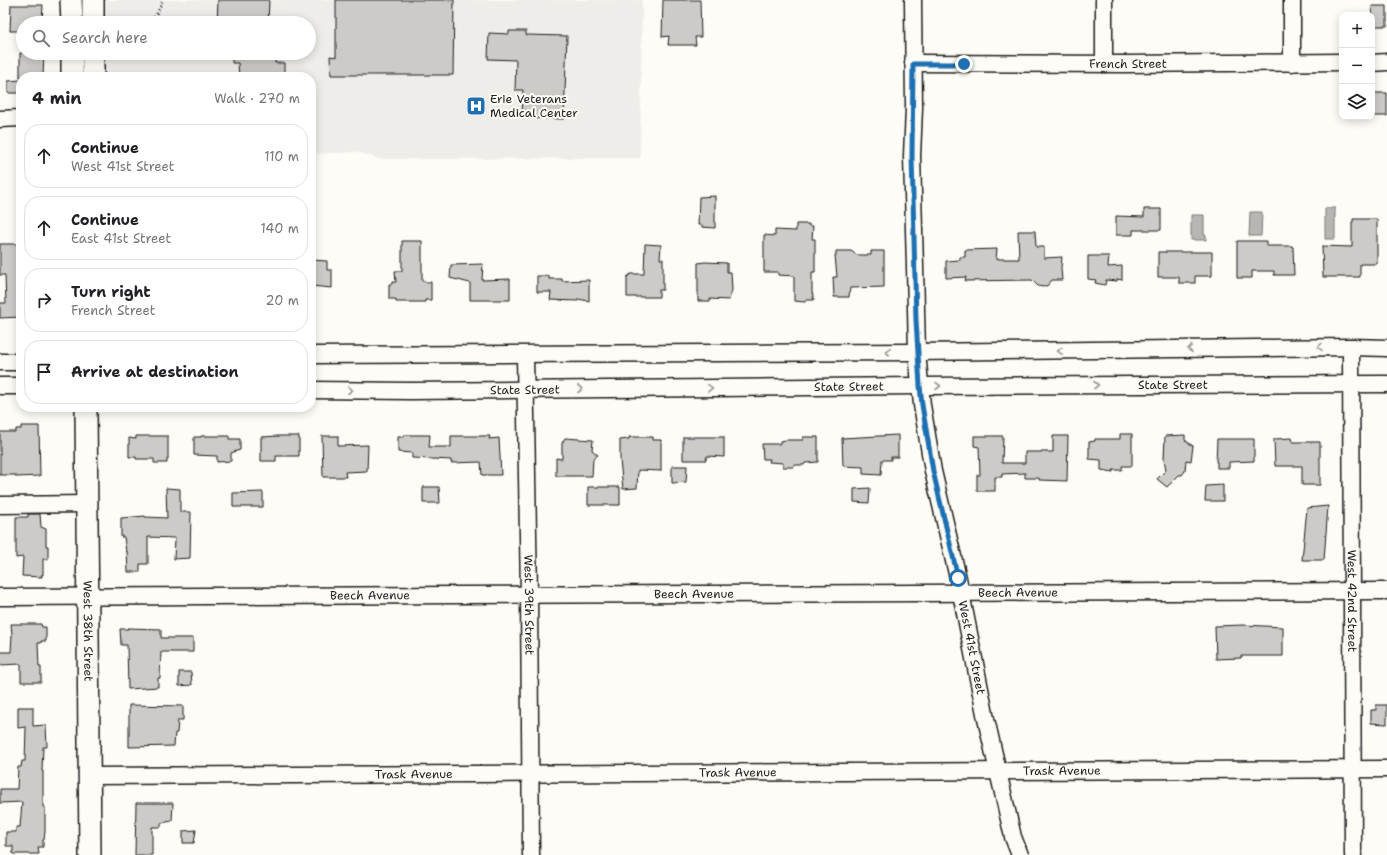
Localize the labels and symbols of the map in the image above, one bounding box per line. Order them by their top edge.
route end [955,55,973,73]
street label: French Street [1089,56,1167,72]
place label: Erie Veterans Medical Center [490,91,578,121]
hospital icon: Erie Veterans Medical Center [465,95,487,117]
one-way arrow [1317,343,1323,352]
one-way arrow [1187,345,1193,353]
one-way arrow [1057,347,1063,355]
one-way arrow [885,348,891,356]
street label: State Street [1138,377,1208,393]
street label: State Street [814,378,884,395]
one-way arrow [1093,381,1099,389]
street label: State Street [490,382,560,398]
one-way arrow [935,382,941,390]
one-way arrow [707,384,713,392]
one-way arrow [577,385,583,393]
one-way arrow [347,386,353,394]
street label: West 42nd Street [1344,550,1360,652]
street label: West 39th Street [520,554,537,655]
route start [949,569,967,587]
street label: West 38th Street [80,580,96,682]
street label: Beech Avenue [978,584,1058,601]
street label: Beech Avenue [654,586,734,602]
street label: Beech Avenue [330,587,410,604]
street label: West 41st Street [955,599,989,696]
street label: Trask Avenue [1023,763,1101,779]
street label: Trask Avenue [699,764,777,781]
street label: Trask Avenue [375,766,453,782]

